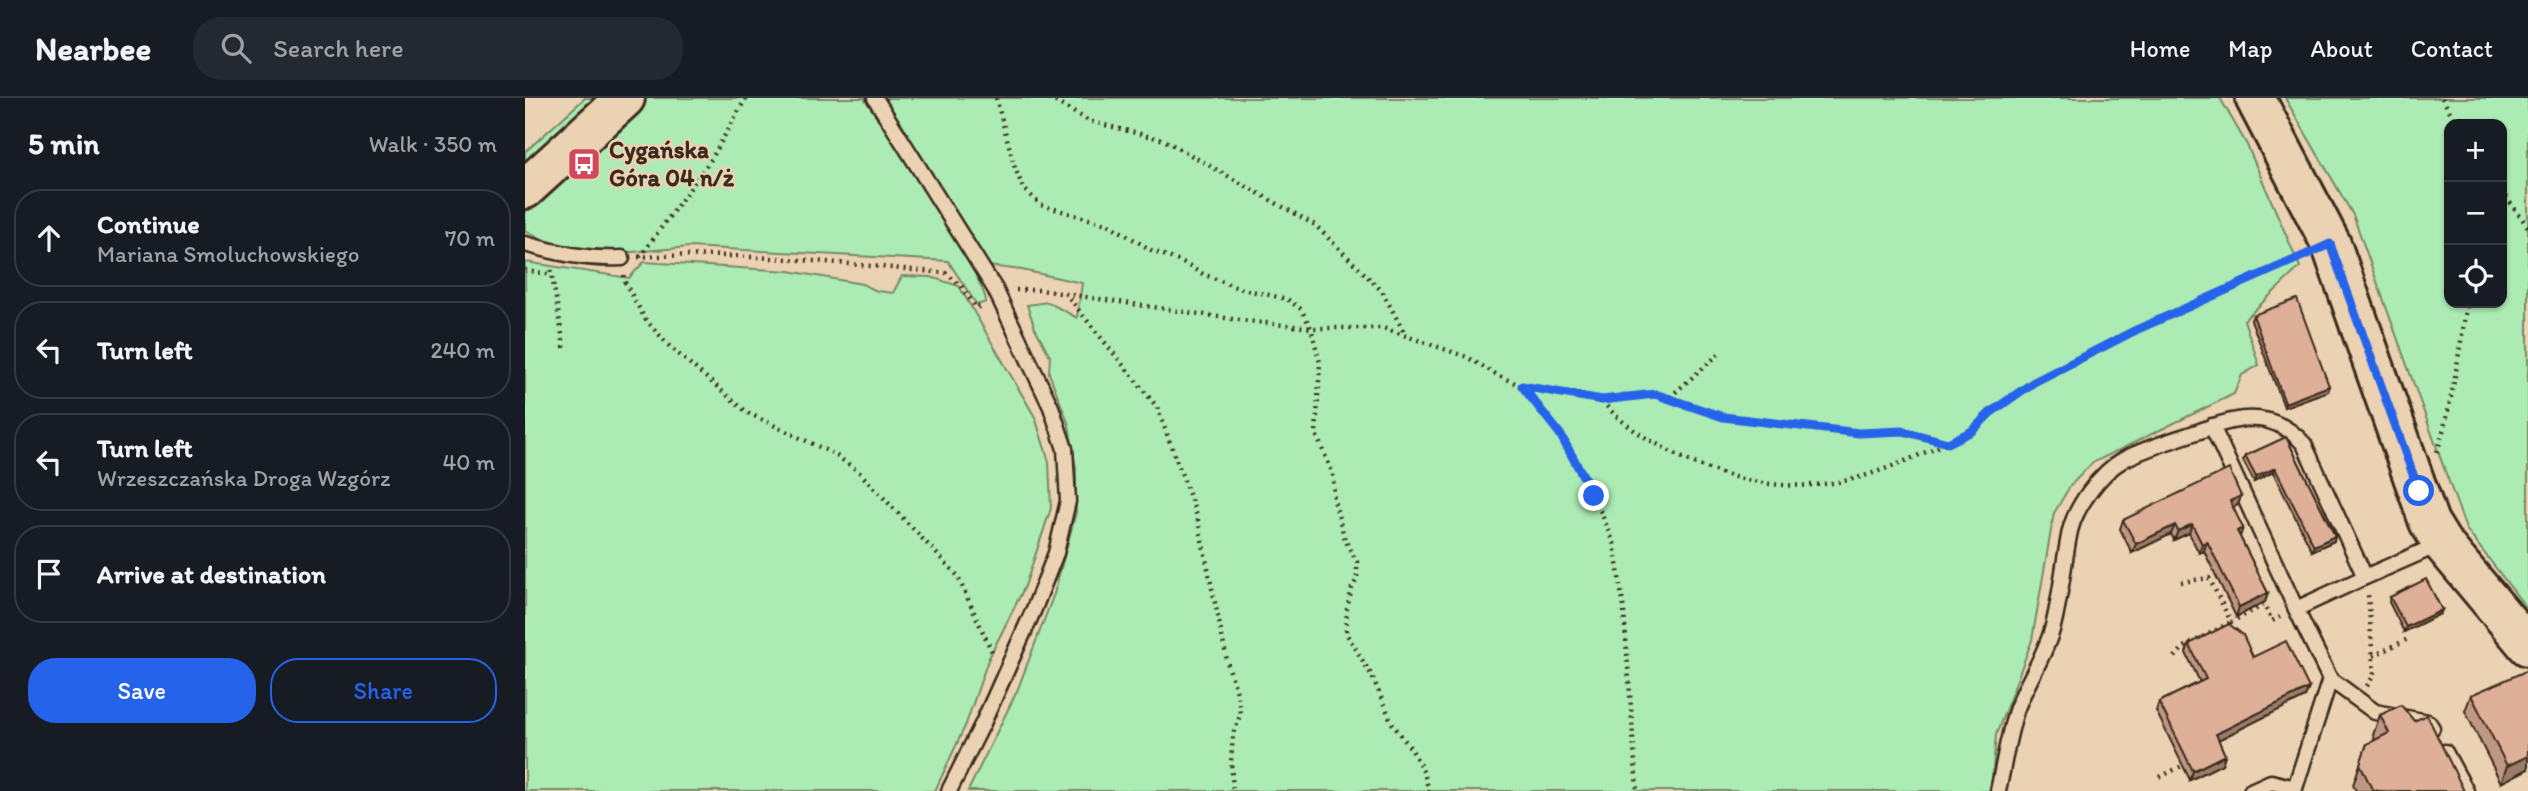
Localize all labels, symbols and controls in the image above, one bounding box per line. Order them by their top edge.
search box [193,17,683,80]
text: Nearbee [35,29,151,68]
icon: search [217,29,255,67]
text: Search here [273,32,404,64]
text: Home [2130,34,2190,63]
text: Map [2228,34,2272,63]
text: About [2310,34,2373,63]
text: Contact [2411,34,2493,63]
map controls [2444,119,2507,308]
button: + [2444,119,2507,182]
text: 5 min [28,125,99,162]
text: Walk · 350 m [369,130,497,158]
place label: Cygańska Góra 04 n/ż [609,135,735,192]
bus stop icon: Cygańska Góra 04 n/ż [565,145,603,183]
button: − [2444,182,2507,245]
text: Continue [97,208,200,240]
icon: ahead [30,219,68,257]
text: 70 m [445,224,495,252]
text: Mariana Smoluchowskiego [97,240,360,268]
button: locate [2444,245,2507,308]
icon: left [30,331,68,369]
text: Turn left [97,334,193,366]
text: 240 m [430,336,495,364]
text: Turn left [97,432,193,464]
icon: left [30,443,68,481]
text: 40 m [442,448,495,476]
text: Wrzeszczańska Droga Wzgórz [97,464,391,492]
route start [2403,475,2434,506]
route end [1578,480,1609,511]
icon: arrive [30,555,68,593]
text: Arrive at destination [97,558,326,590]
button: Save [28,658,256,723]
button: Share [270,658,497,723]

